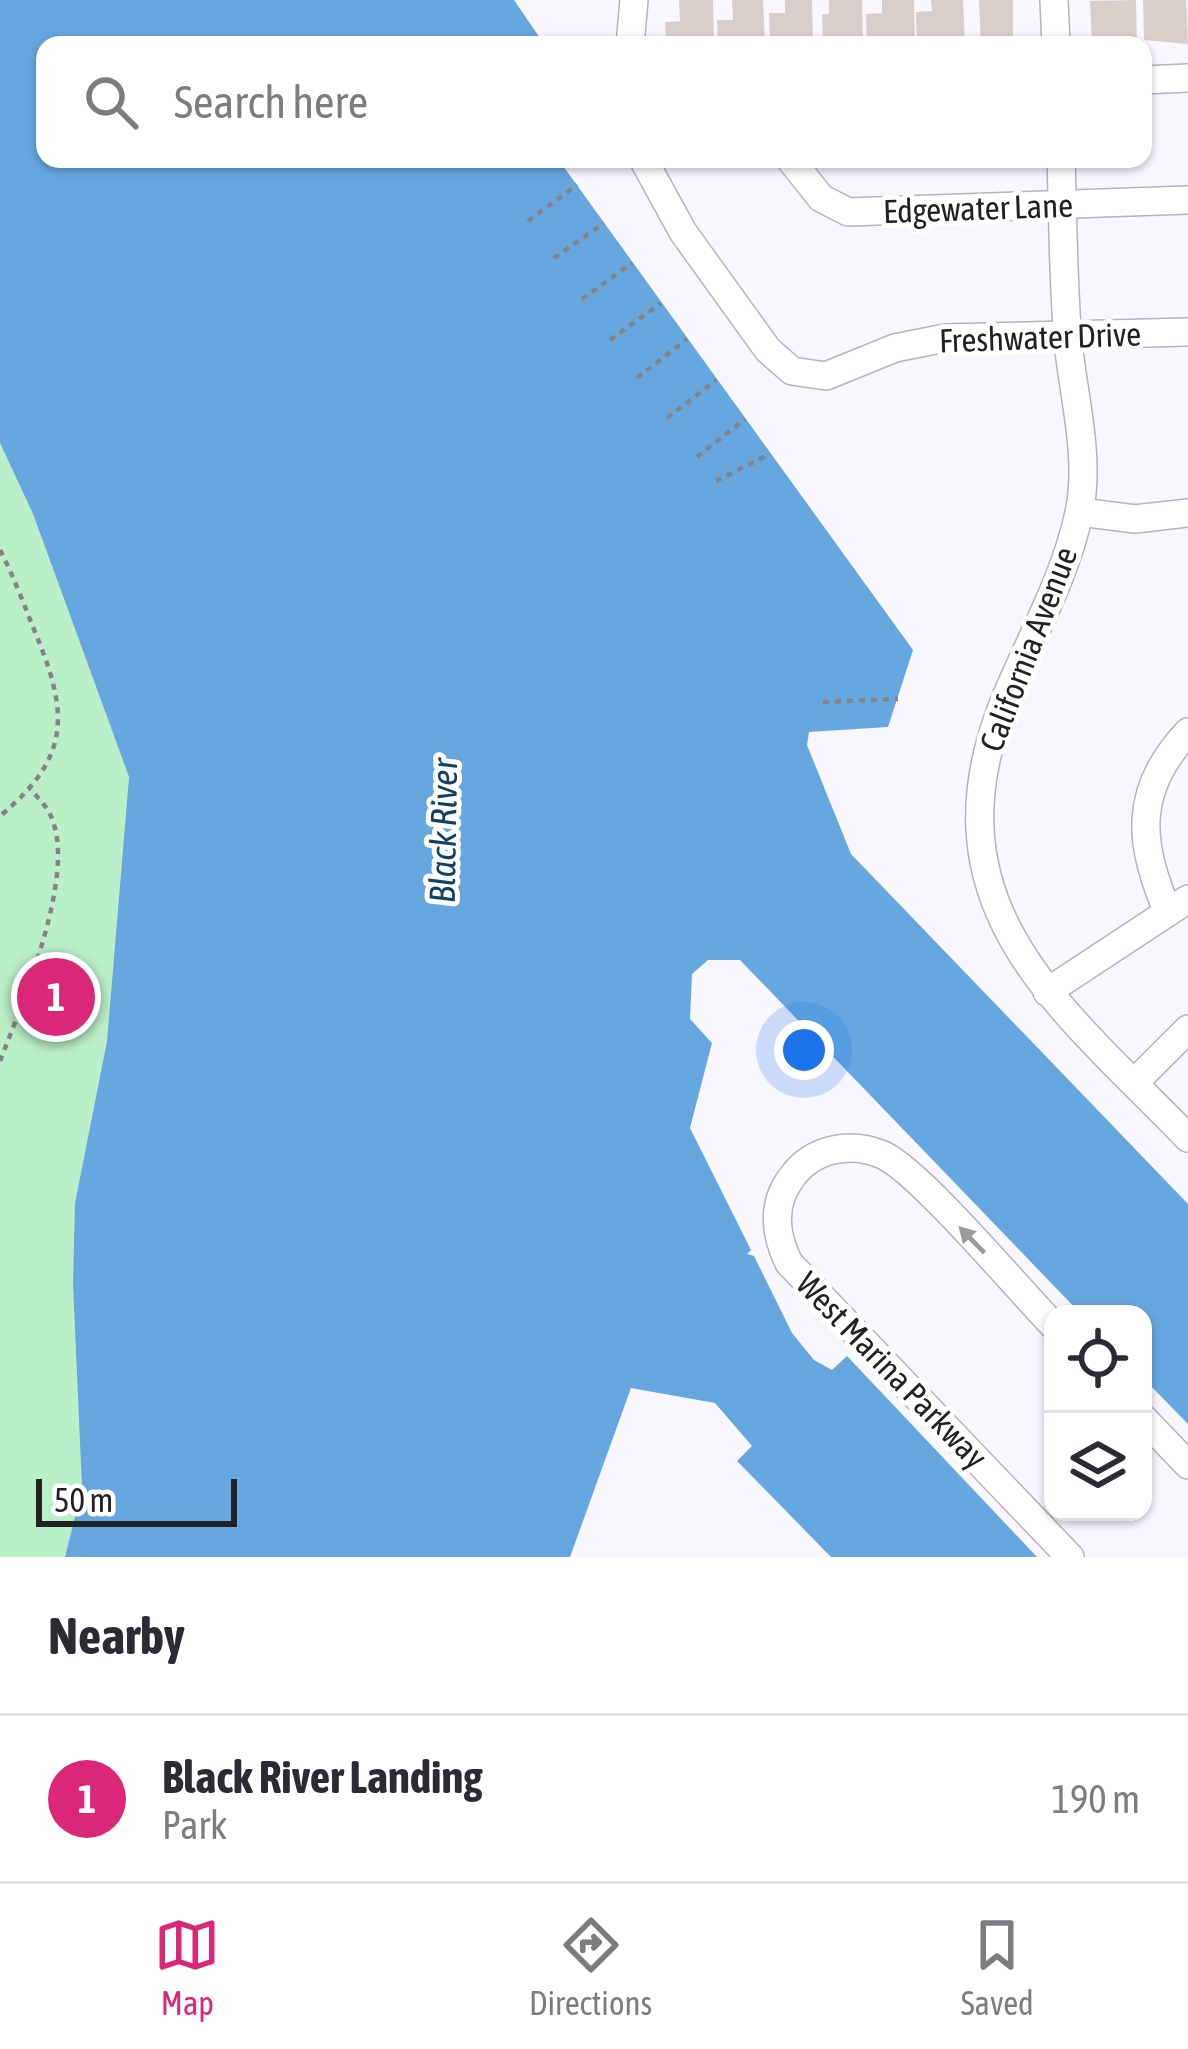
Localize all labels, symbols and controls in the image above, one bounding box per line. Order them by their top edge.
search box [36,36,1152,168]
icon: search [78,69,144,135]
text: Search here [174,76,368,128]
street label: Edgewater Lane [882,186,1074,230]
street label: Freshwater Drive [938,314,1142,360]
street label: California Avenue [972,542,1084,756]
water label: Black River [421,757,465,904]
pin: 1 [17,952,95,1042]
your location [774,1020,834,1080]
one-way arrow [958,1226,986,1255]
street label: West Marina Parkway [789,1264,995,1476]
map controls [1044,1305,1152,1521]
button: locate [1044,1305,1152,1413]
button: layers [1044,1413,1152,1521]
scale bar [36,1473,237,1526]
text: 50 m [54,1481,113,1519]
text: Nearby [48,1606,185,1665]
text: Black River Landing [162,1751,483,1803]
text: 1 [78,1777,96,1821]
text: 190 m [1052,1777,1140,1821]
text: Park [162,1803,227,1847]
tab: Map [154,1912,220,2022]
tab: Directions [529,1912,652,2022]
tab: Saved [961,1912,1034,2022]

